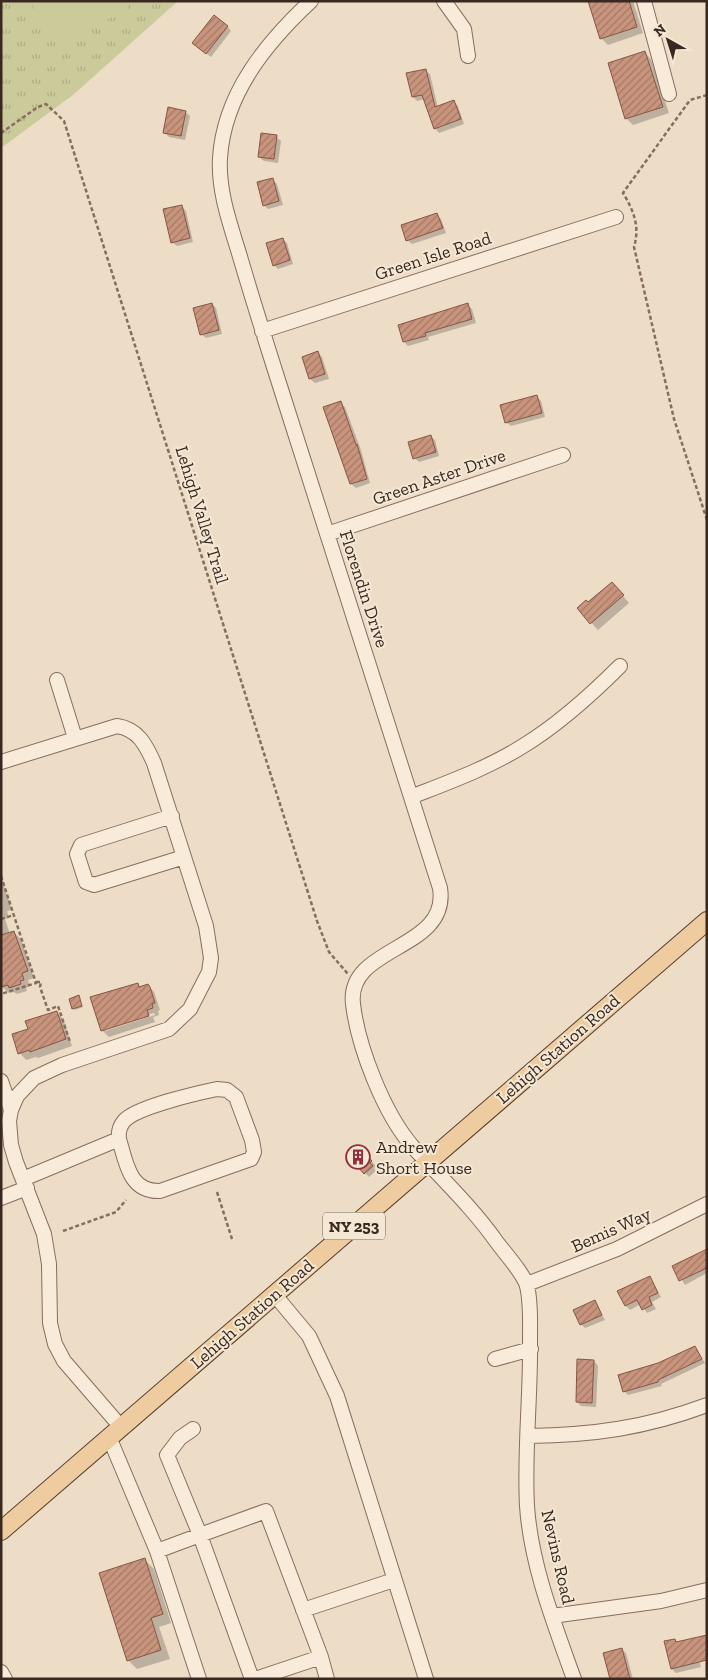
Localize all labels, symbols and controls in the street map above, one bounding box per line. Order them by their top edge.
north arrow [643,15,693,65]
text: N [651,20,670,40]
street label: Green Isle Road [372,227,494,285]
street label: Lehigh Valley Trail [171,443,233,587]
street label: Green Aster Drive [370,444,508,510]
street label: Florendin Drive [335,528,393,650]
street label: Lehigh Station Road [492,989,624,1109]
place label: Andrew Short House [376,1136,472,1179]
building icon: Andrew Short House [345,1144,371,1170]
street label: Bemis Way [568,1202,655,1257]
road number: NY 253 [323,1212,385,1240]
street label: Lehigh Station Road [186,1254,318,1374]
street label: Nevins Road [536,1508,580,1606]

